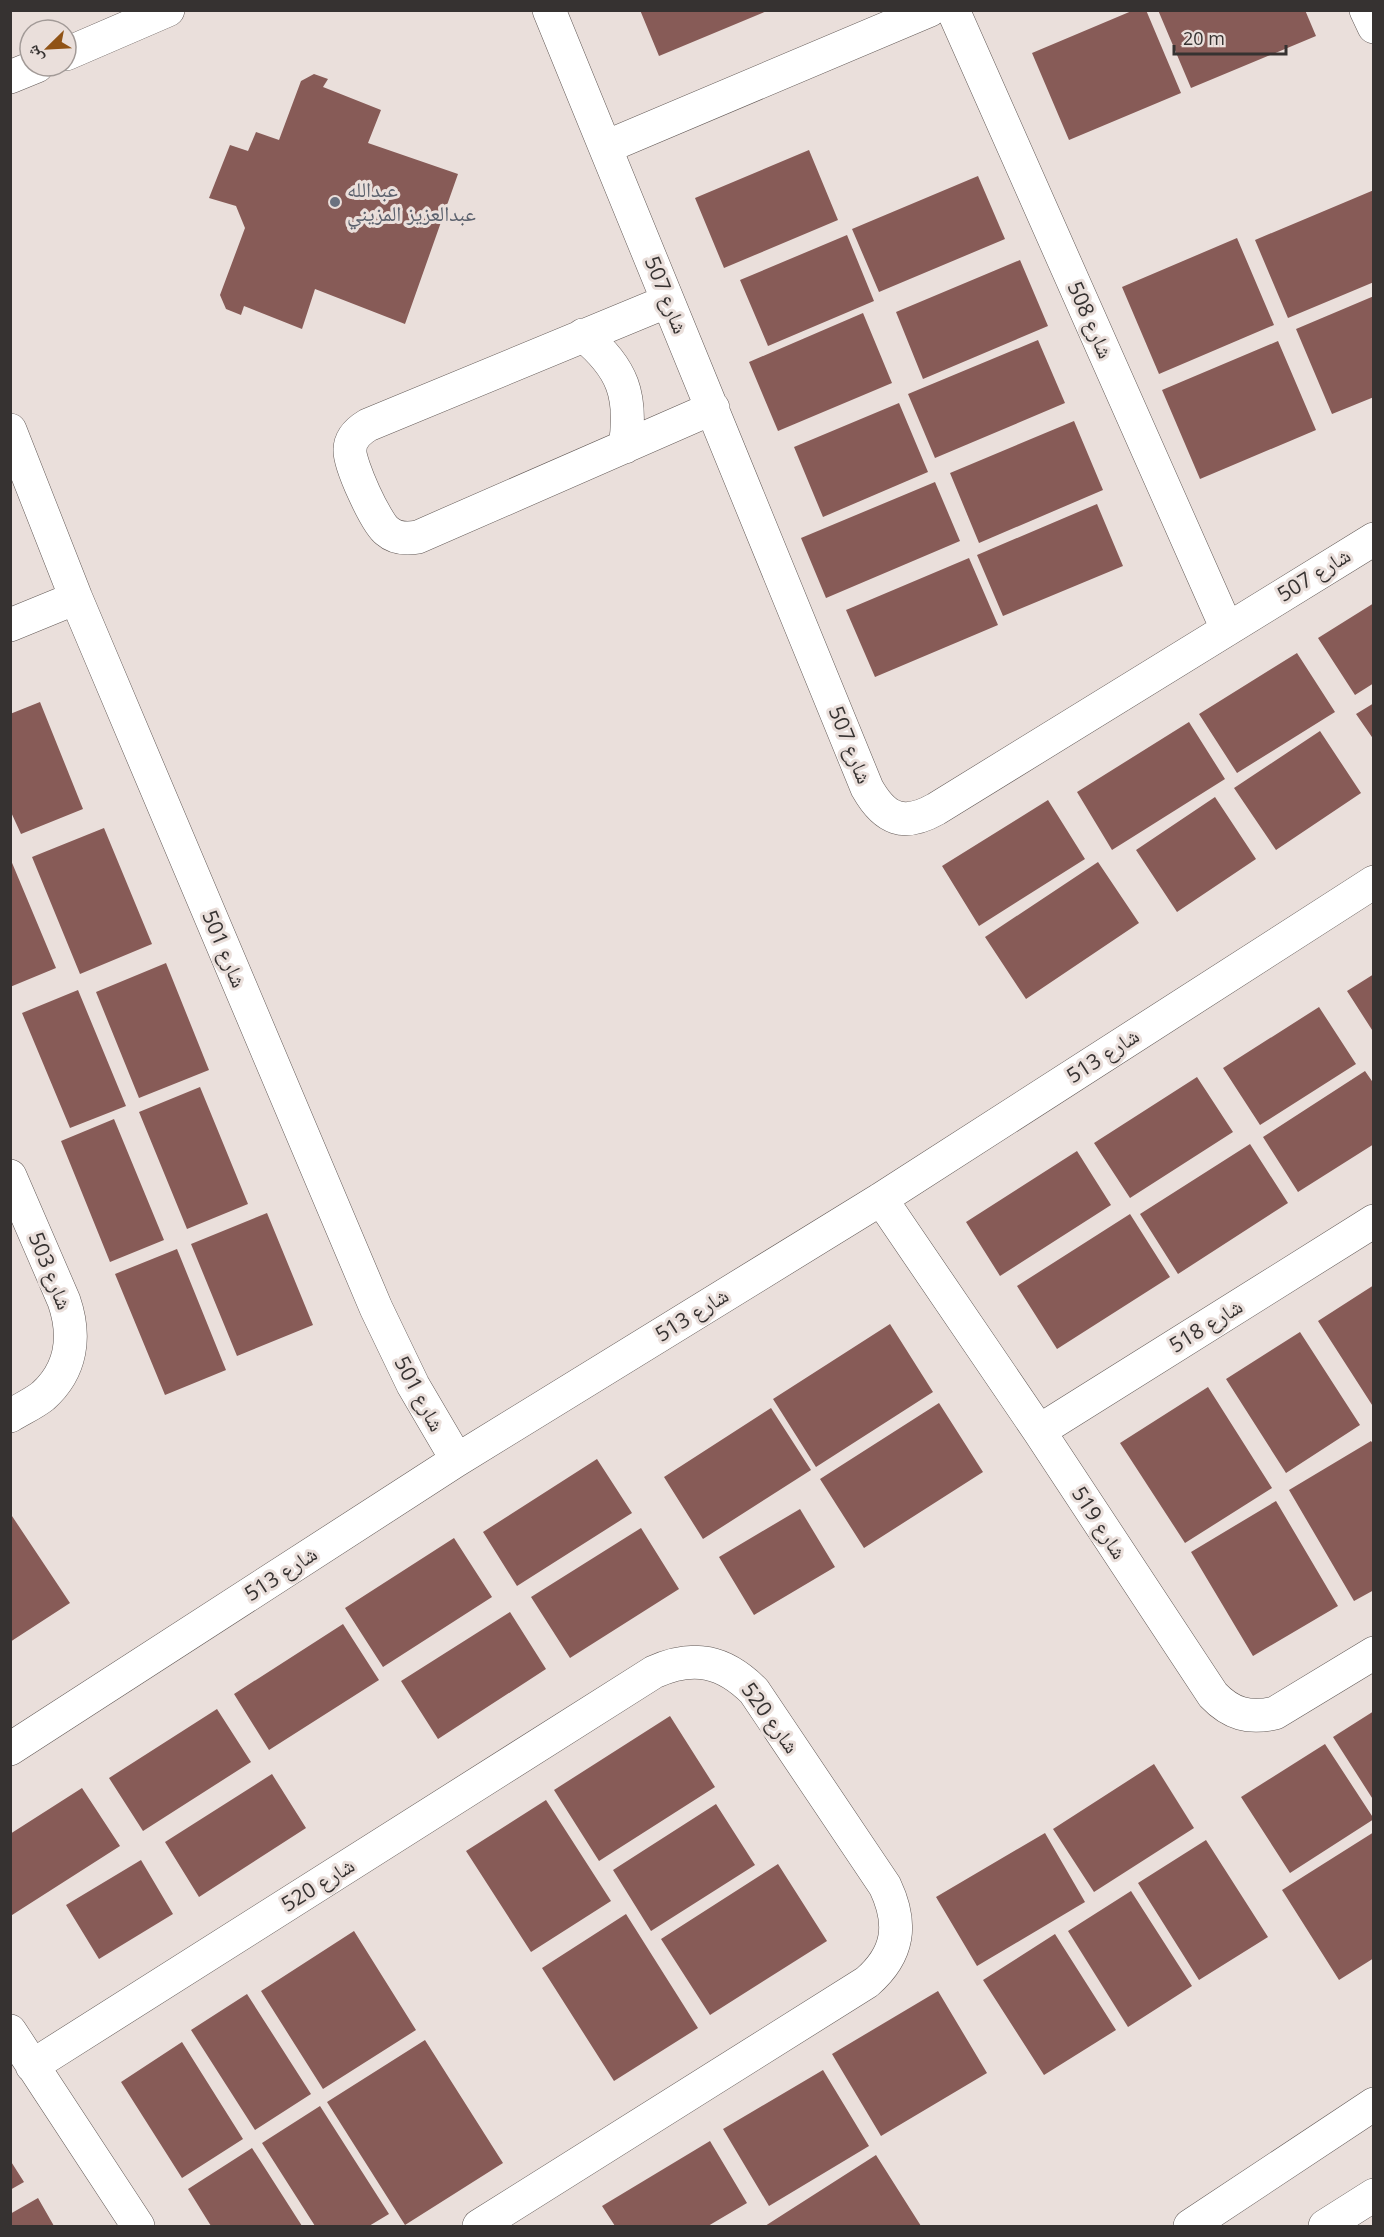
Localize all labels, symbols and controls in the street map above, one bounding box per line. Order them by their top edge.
north arrow [18,18,78,78]
scale bar [1174,18,1286,56]
text: 20 m [1183,26,1225,50]
text: ش [21,42,48,66]
place label: عبدالله عبدالعزيز المزيني [347,175,476,230]
marker: عبدالله عبدالعزيز المزيني [328,195,342,209]
street label: شارع 507 [639,252,695,338]
street label: شارع 508 [1062,277,1120,362]
street label: شارع 507 [1272,541,1355,608]
street label: شارع 507 [823,702,879,788]
street label: شارع 501 [196,906,254,992]
street label: شارع 513 [1061,1021,1144,1089]
street label: شارع 503 [23,1228,79,1314]
street label: شارع 513 [650,1281,733,1348]
street label: شارع 518 [1164,1292,1247,1359]
street label: شارع 501 [388,1351,451,1436]
street label: شارع 519 [1066,1481,1134,1564]
street label: شارع 513 [239,1539,322,1607]
street label: شارع 520 [736,1676,806,1759]
street label: شارع 520 [276,1851,359,1918]

